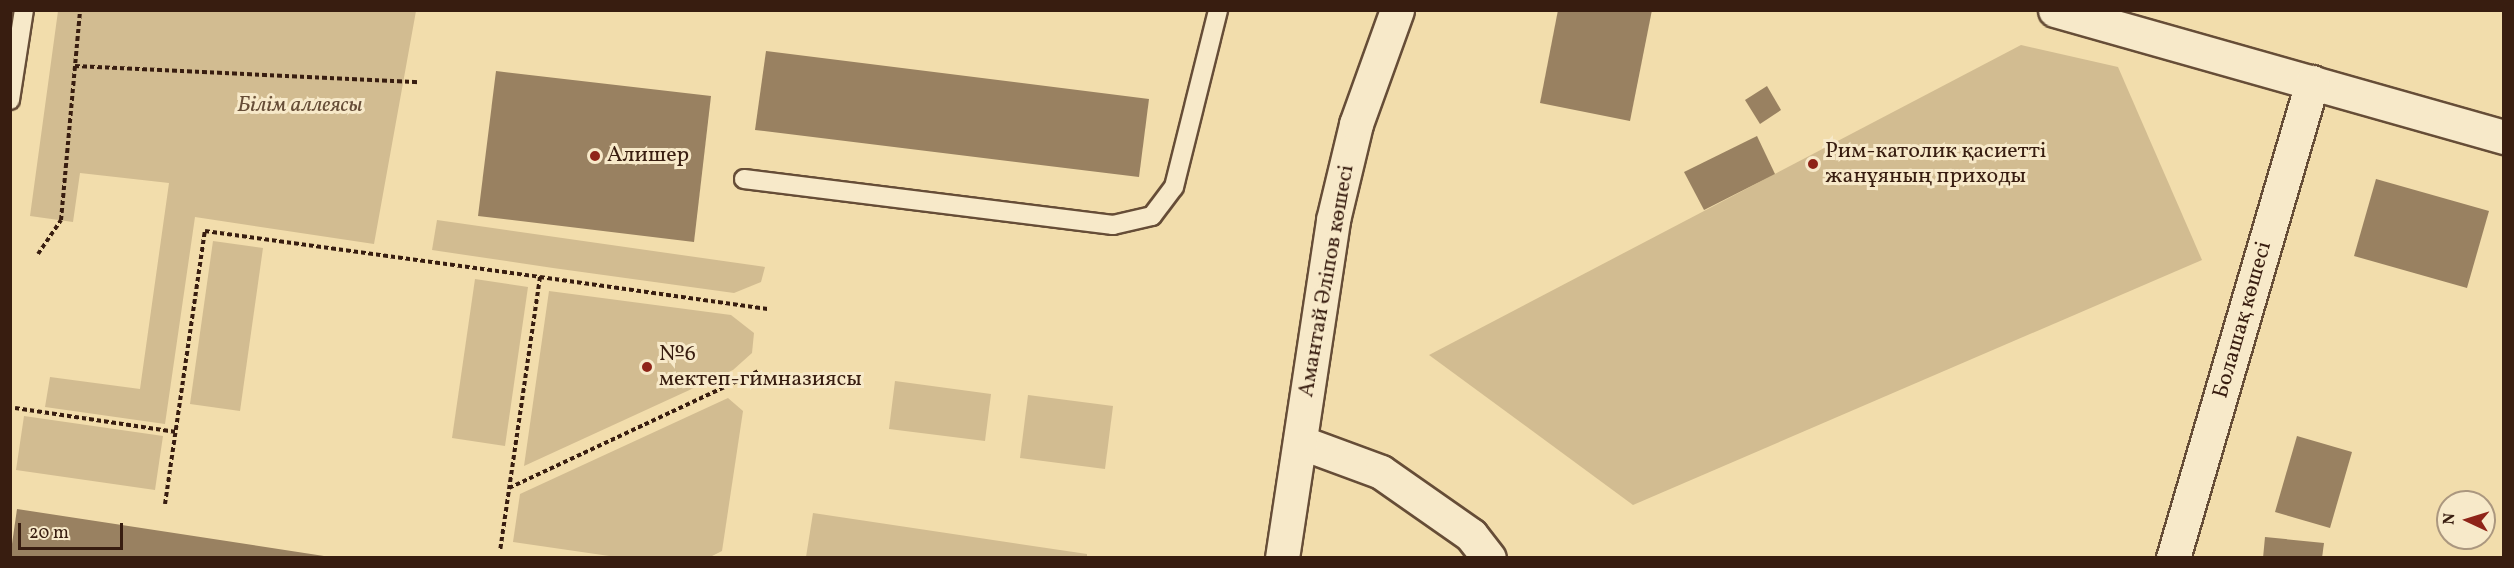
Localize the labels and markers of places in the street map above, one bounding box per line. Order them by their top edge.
place label: Рим-католик қасиетті жанұяның приходы [1825,138,2046,190]
place label: Алишер [607,143,689,169]
marker: Алишер [588,149,602,163]
marker: Рим-католик қасиетті жанұяның приходы [1806,157,1820,171]
place label: №6 мектеп-гимназиясы [659,341,862,392]
marker: №6 мектеп-гимназиясы [640,360,654,374]

